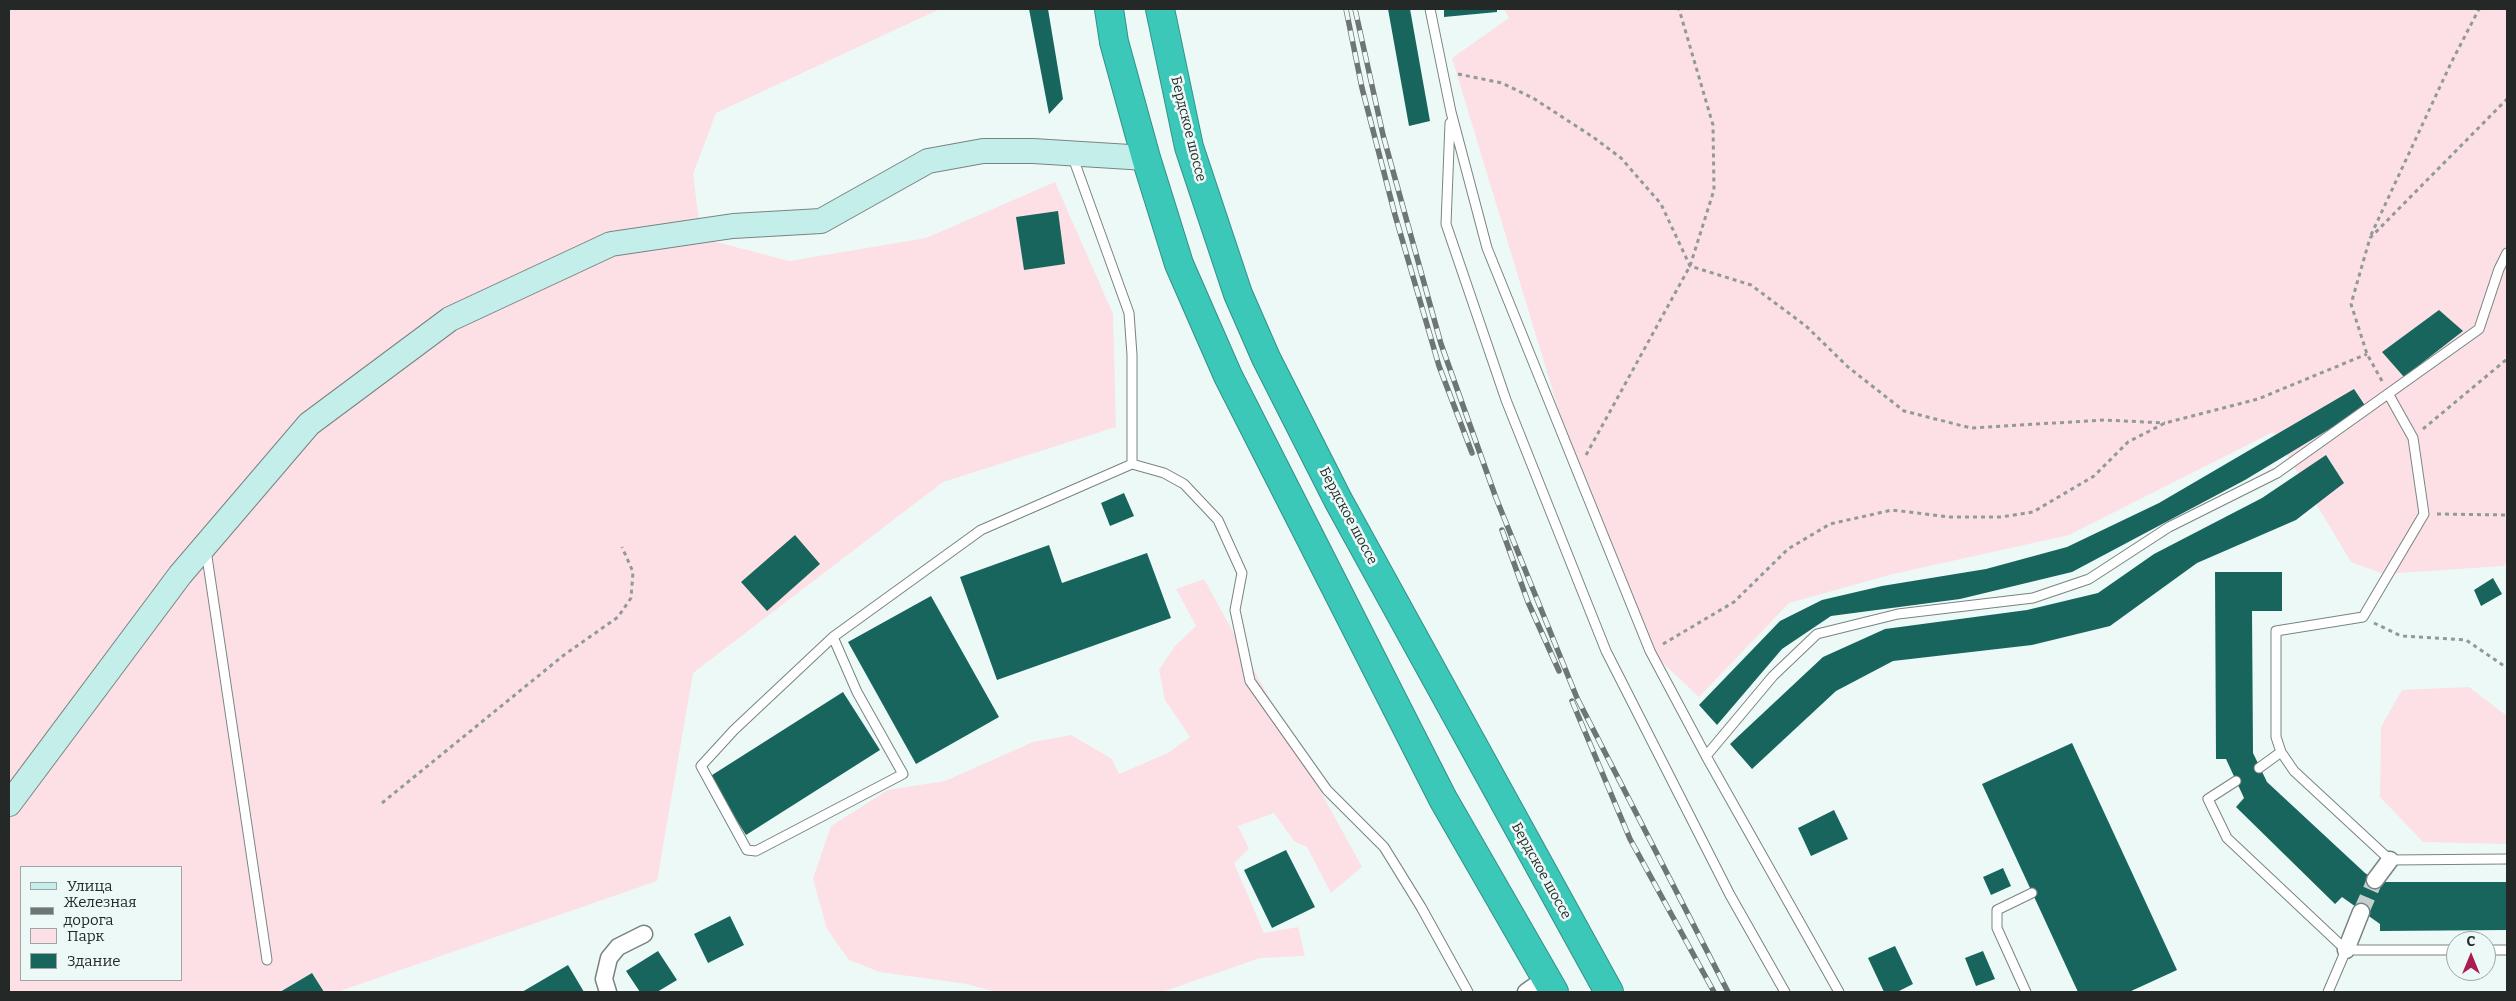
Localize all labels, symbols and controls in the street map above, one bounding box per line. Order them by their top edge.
street label: Бердское шоссе [1167,75,1209,183]
street label: Бердское шоссе [1315,464,1381,568]
street label: Бердское шоссе [1508,820,1574,922]
legend [20,866,182,981]
text: Улица [67,877,113,895]
text: Железная дорога [64,893,137,929]
text: Парк [67,927,104,945]
north arrow [2446,931,2496,981]
text: С [2467,933,2475,950]
text: Здание [67,952,121,970]

